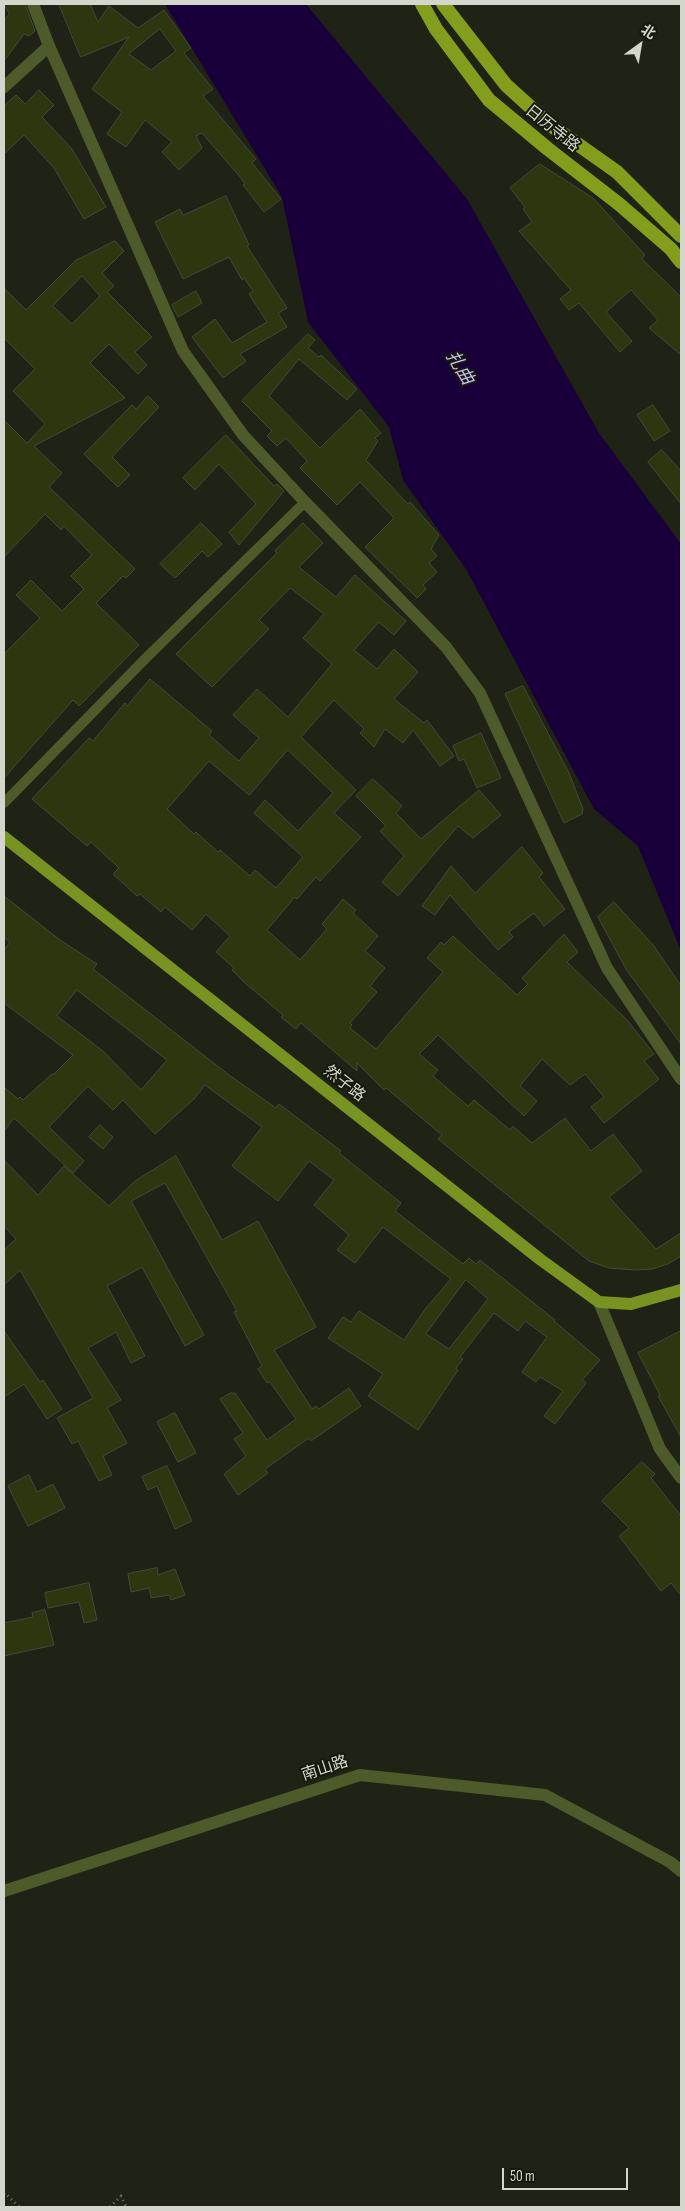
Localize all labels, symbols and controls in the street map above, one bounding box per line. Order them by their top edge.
north arrow [615,20,665,70]
text: 北 [638,21,659,43]
street label: 日历寺路 [521,101,583,157]
water label: 扎曲 [440,347,478,389]
street label: 然子路 [319,1062,369,1106]
street label: 南山路 [299,1752,351,1786]
scale bar [505,2158,631,2190]
text: 50 m [510,2167,535,2186]

